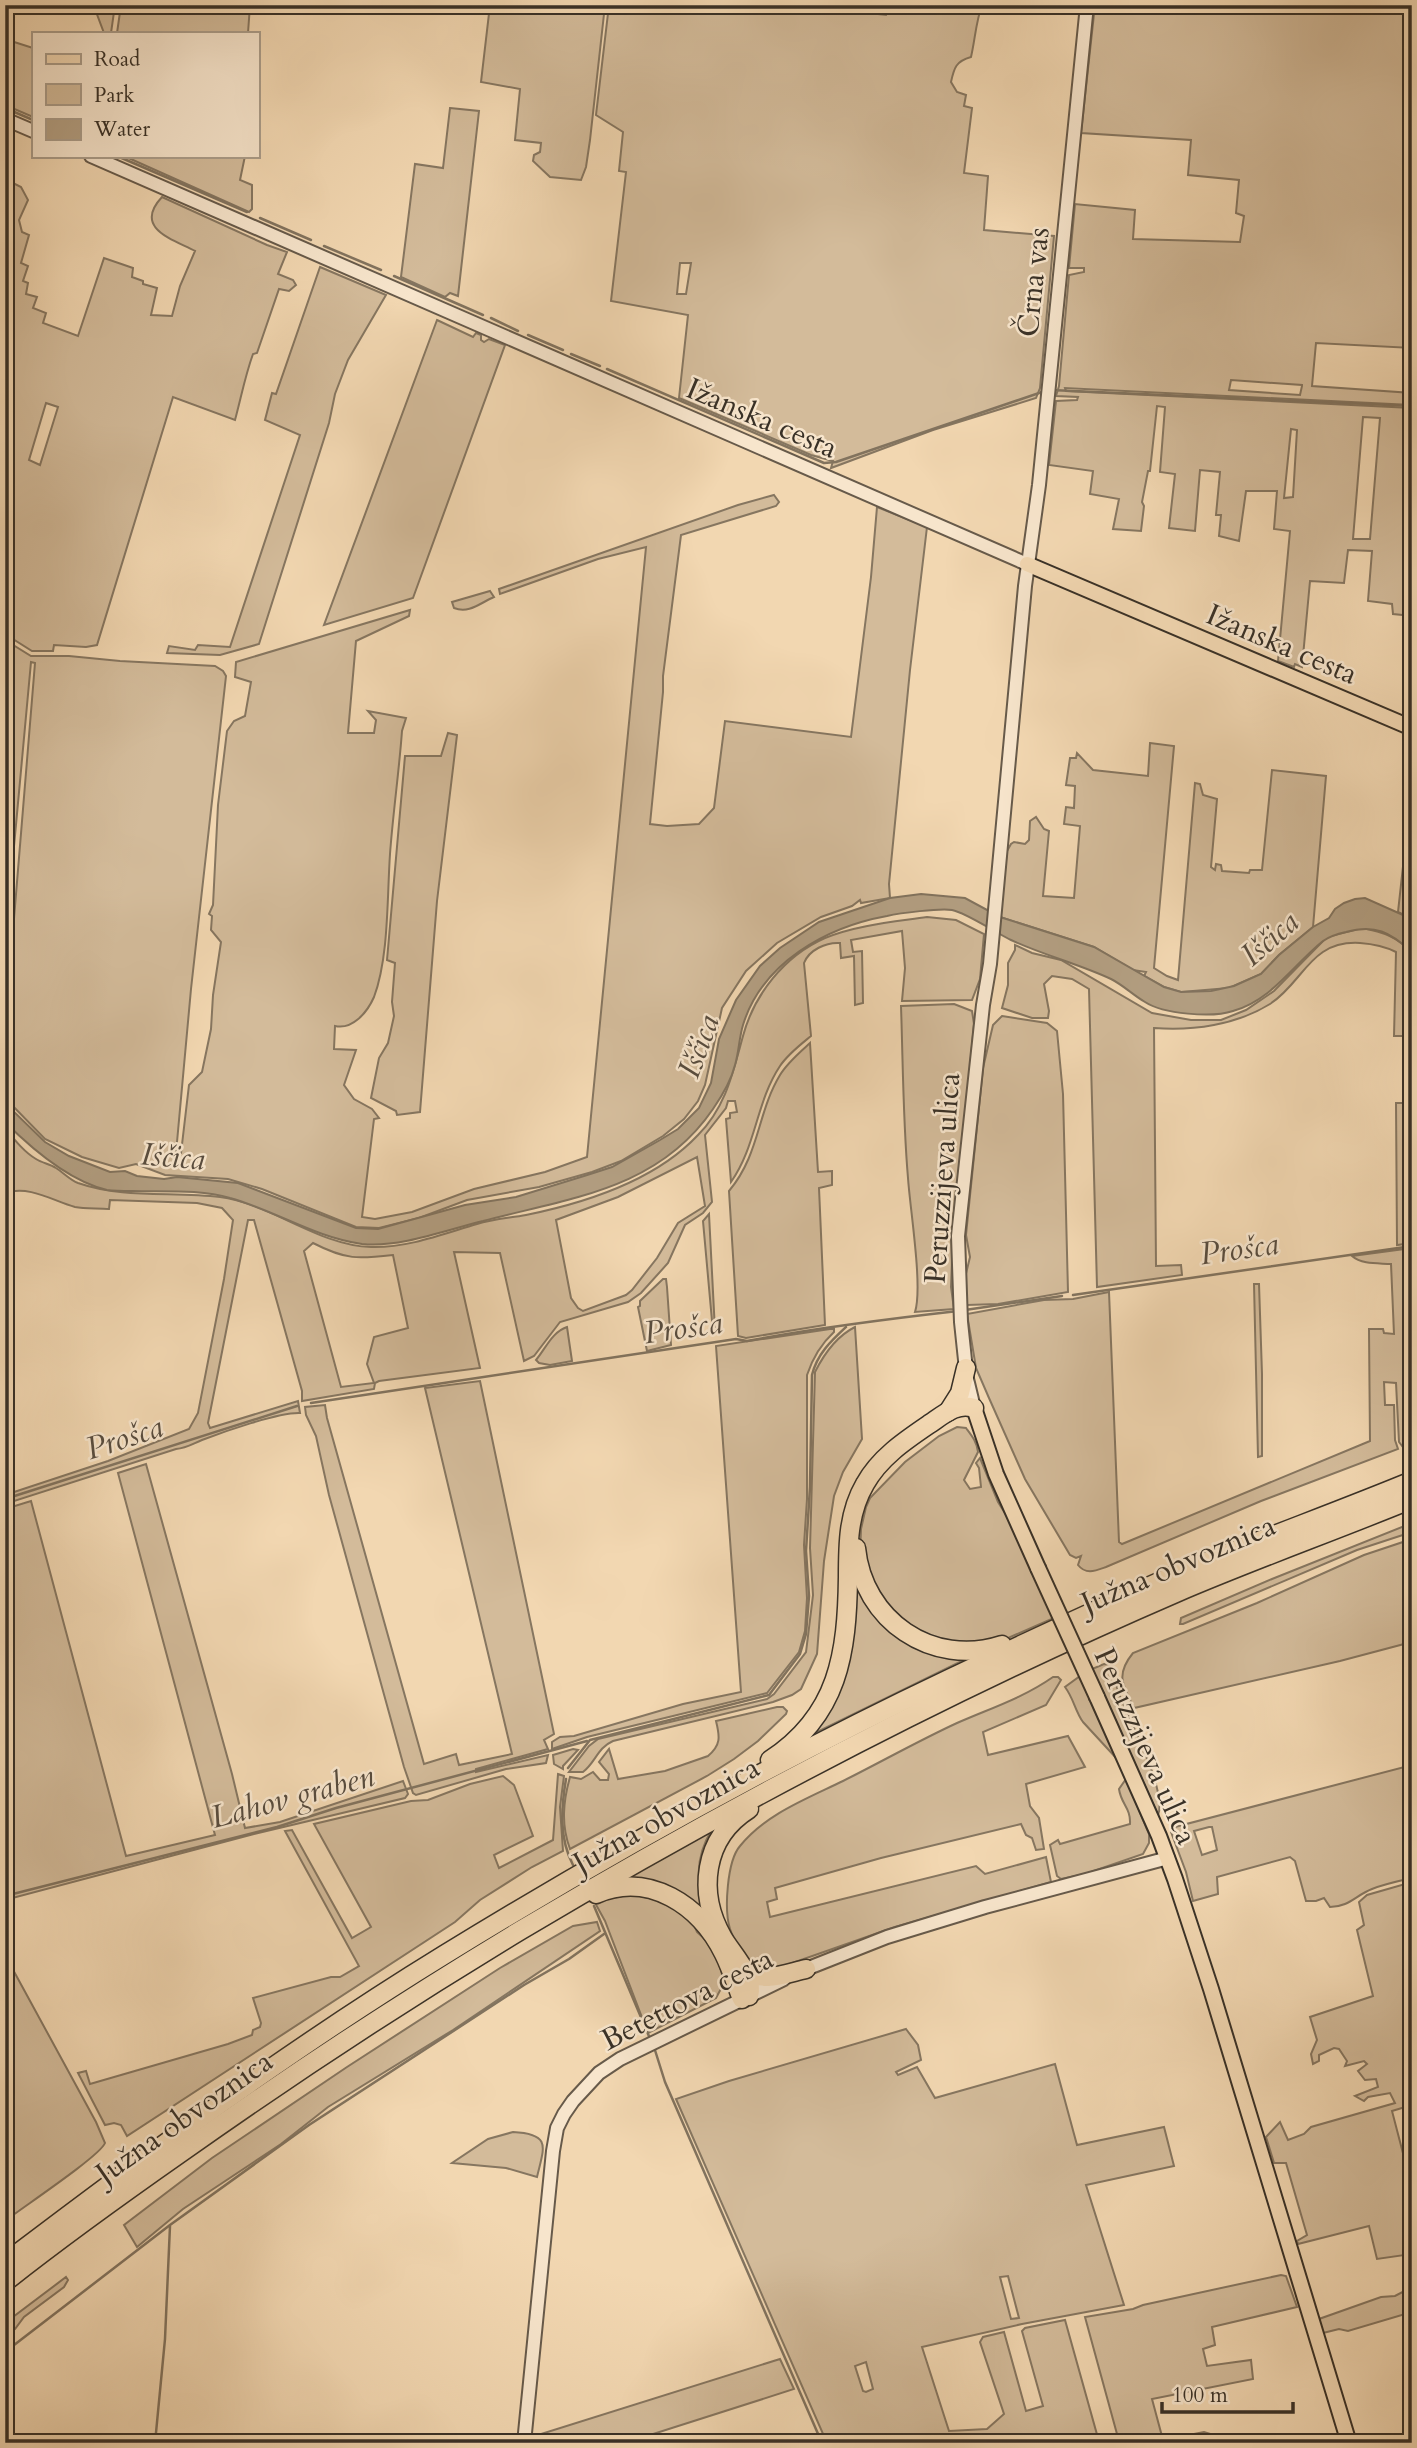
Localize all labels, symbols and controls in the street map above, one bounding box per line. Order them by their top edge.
legend [32,32,259,158]
text: Road [94,45,140,74]
text: Park [94,81,135,110]
text: Water [93,115,150,144]
street label: Črna vas [1007,225,1060,339]
street label: Ižanska cesta [680,368,844,469]
street label: Ižanska cesta [1200,594,1364,695]
water label: Iščica [1231,901,1308,976]
water label: Iščica [667,1009,731,1084]
street label: Peruzzijeva ulica [915,1071,970,1285]
water label: Iščica [139,1132,207,1182]
water label: Prošca [1197,1222,1281,1276]
water label: Prošca [641,1301,725,1355]
water label: Prošca [80,1405,169,1471]
street label: Južna obvoznica [1071,1505,1282,1625]
street label: Peruzzijeva ulica [1084,1641,1207,1851]
street label: Južna obvoznica [562,1747,767,1886]
water label: Lahov graben [206,1754,379,1840]
street label: Betettova cesta [594,1938,780,2060]
street label: Južna obvoznica [84,2041,281,2196]
scale bar [1162,2371,1293,2415]
text: 100 m [1172,2381,1228,2410]

